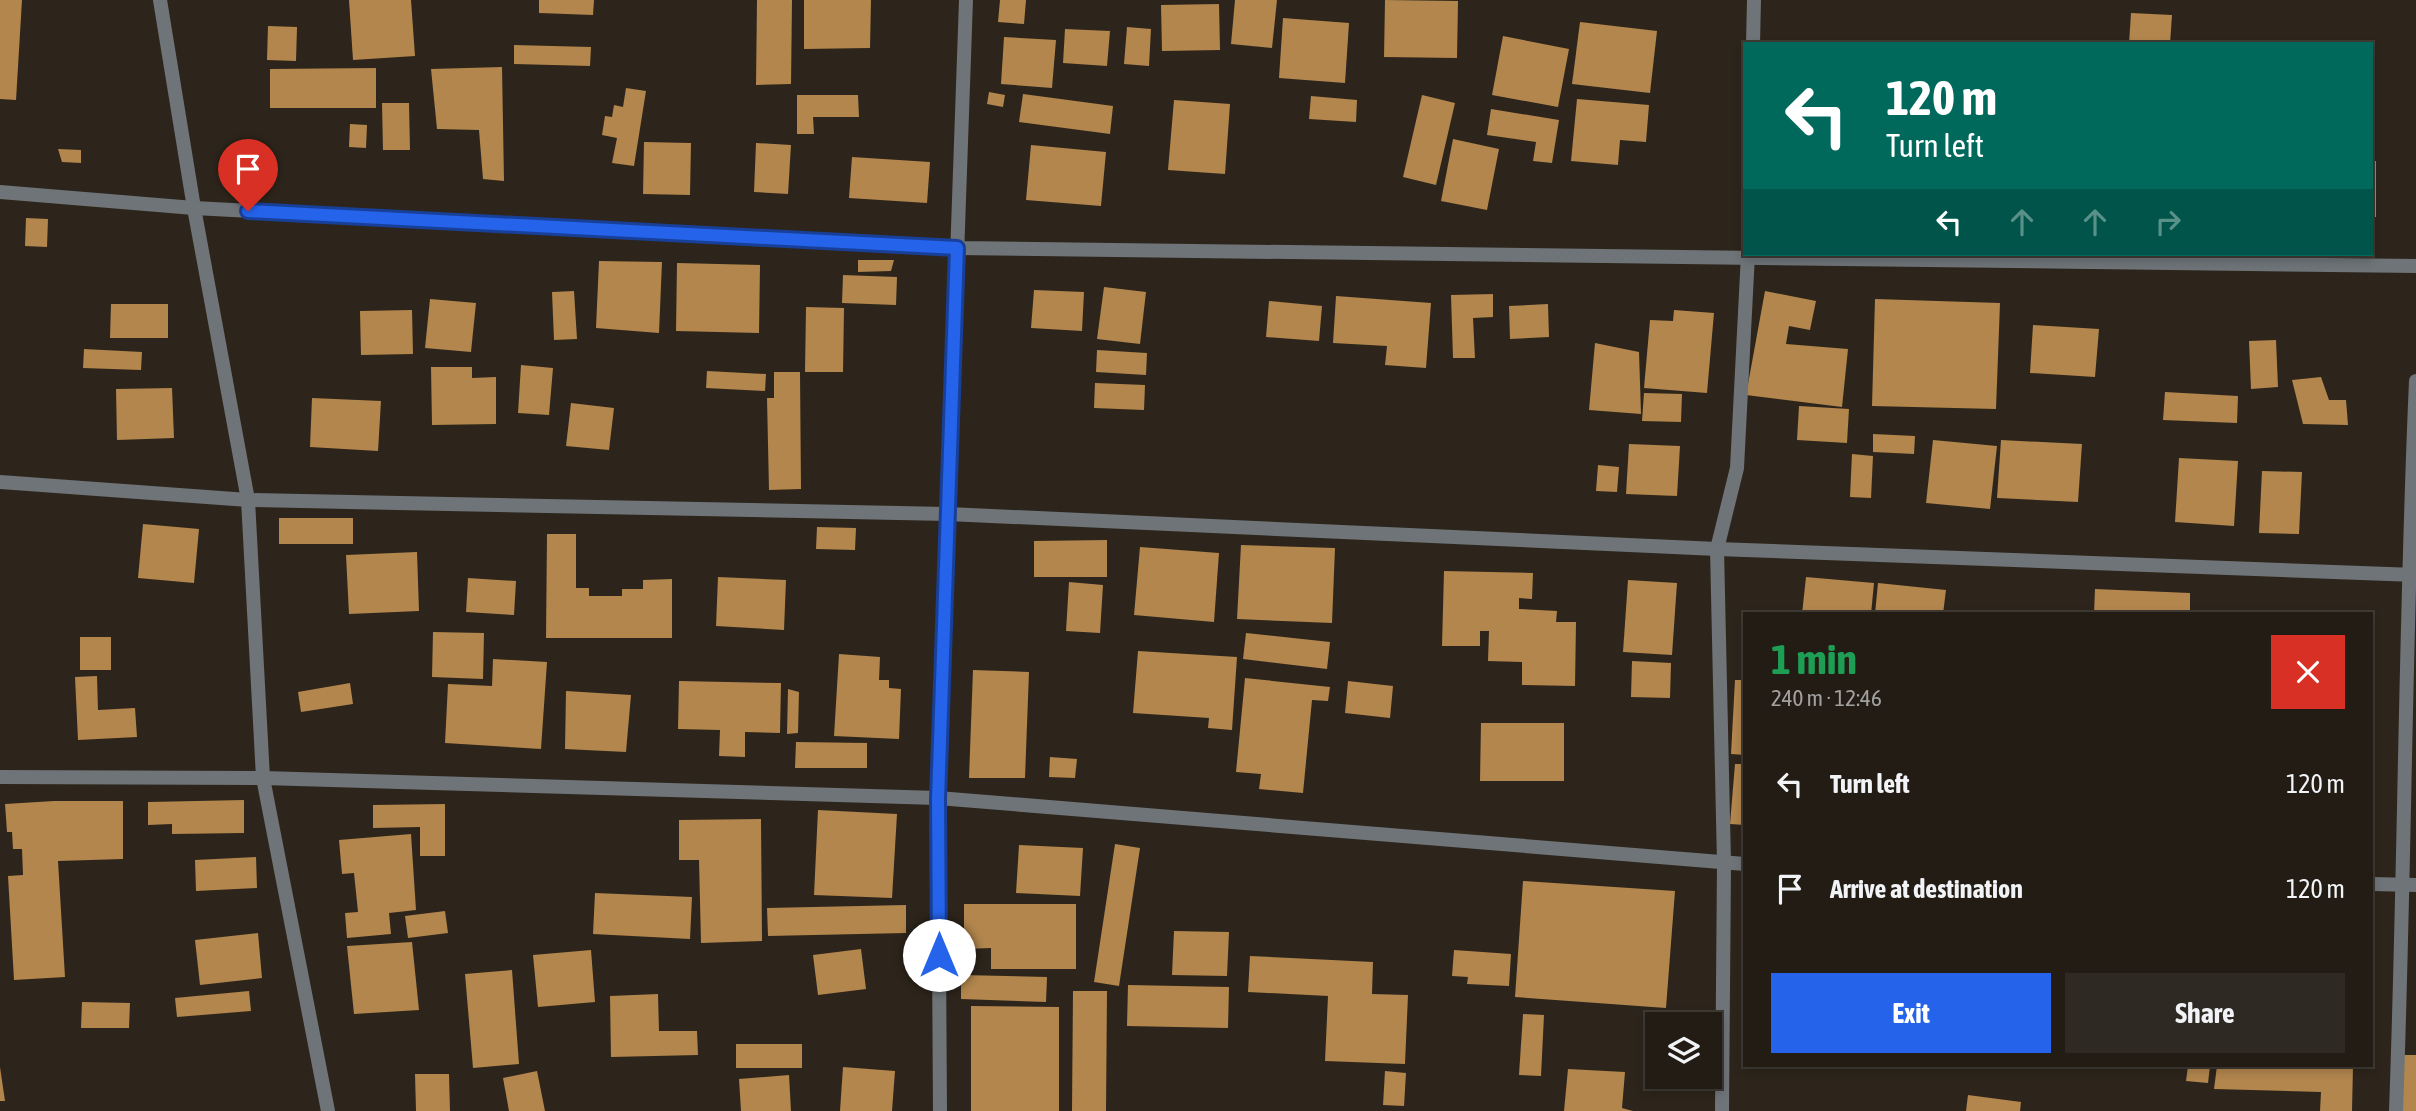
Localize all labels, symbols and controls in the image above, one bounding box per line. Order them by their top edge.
text: 120 m [1886,69,1997,125]
icon: left [1771,70,1862,161]
text: Turn left [1886,127,1984,164]
pin [218,139,278,211]
icon: arrive [229,150,267,188]
icon: left [1930,203,1968,241]
icon: ahead [2003,203,2041,241]
icon: ahead [2076,203,2114,241]
icon: right [2149,203,2187,241]
text: 1 min [1771,635,1857,683]
button: close [2271,635,2345,709]
text: 240 m · 12:46 [1771,685,1882,711]
icon: left [1771,765,1809,803]
text: Turn left [1830,769,1910,799]
text: 120 m [2286,769,2345,799]
icon: arrive [1771,870,1809,908]
text: Arrive at destination [1830,874,2023,904]
text: 120 m [2286,874,2345,904]
position arrow [902,918,976,992]
button: Exit [1771,973,2051,1053]
button: Share [2065,973,2345,1053]
map controls [1645,1012,1722,1089]
button: layers [1645,1012,1722,1089]

